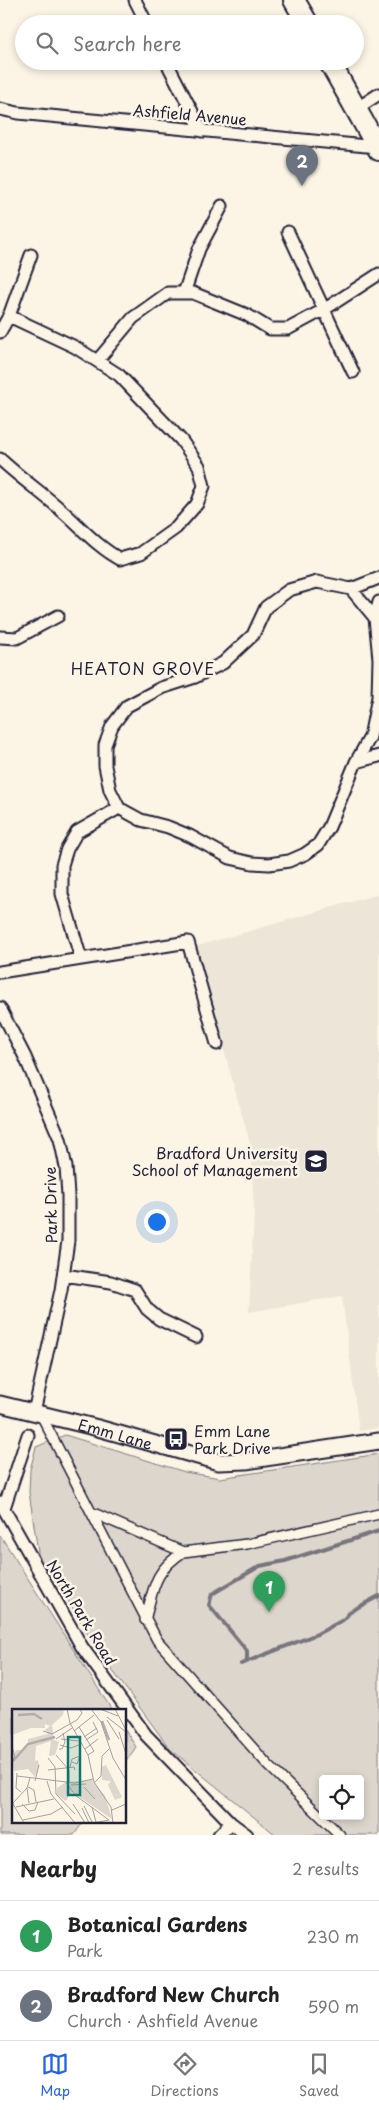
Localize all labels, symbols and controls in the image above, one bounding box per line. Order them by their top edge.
search box [15,15,364,70]
icon: search [33,29,61,57]
text: Search here [73,29,182,57]
street label: Ashfield Avenue [132,98,248,130]
pin: 2 [286,145,318,186]
district label: HEATON GROVE [71,656,215,680]
place label: Bradford University School of Management [132,1141,298,1181]
school or university icon: Bradford University School of Management [303,1148,329,1174]
street label: Park Drive [38,1166,62,1244]
your location [144,1209,170,1235]
street label: Emm Lane [76,1412,155,1454]
place label: Emm Lane Park Drive [194,1419,271,1459]
bus stop icon: Emm Lane Park Drive [163,1426,189,1452]
street label: North Park Road [41,1555,123,1669]
pin: 1 [253,1571,285,1612]
inset map [12,1709,126,1822]
map controls [319,1775,364,1820]
button: locate [319,1775,364,1820]
text: Nearby [20,1852,97,1884]
text: 2 results [292,1856,359,1880]
text: Botanical Gardens [67,1910,247,1938]
text: 1 [32,1924,40,1948]
text: 230 m [307,1924,359,1948]
text: Park [67,1938,103,1962]
text: Bradford New Church [67,1980,280,2008]
text: 2 [30,1994,42,2018]
text: 590 m [307,1994,359,2018]
text: Church · Ashfield Avenue [67,2008,258,2032]
tab: Map [40,2050,70,2101]
tab: Directions [151,2050,219,2101]
tab: Saved [299,2050,339,2101]

